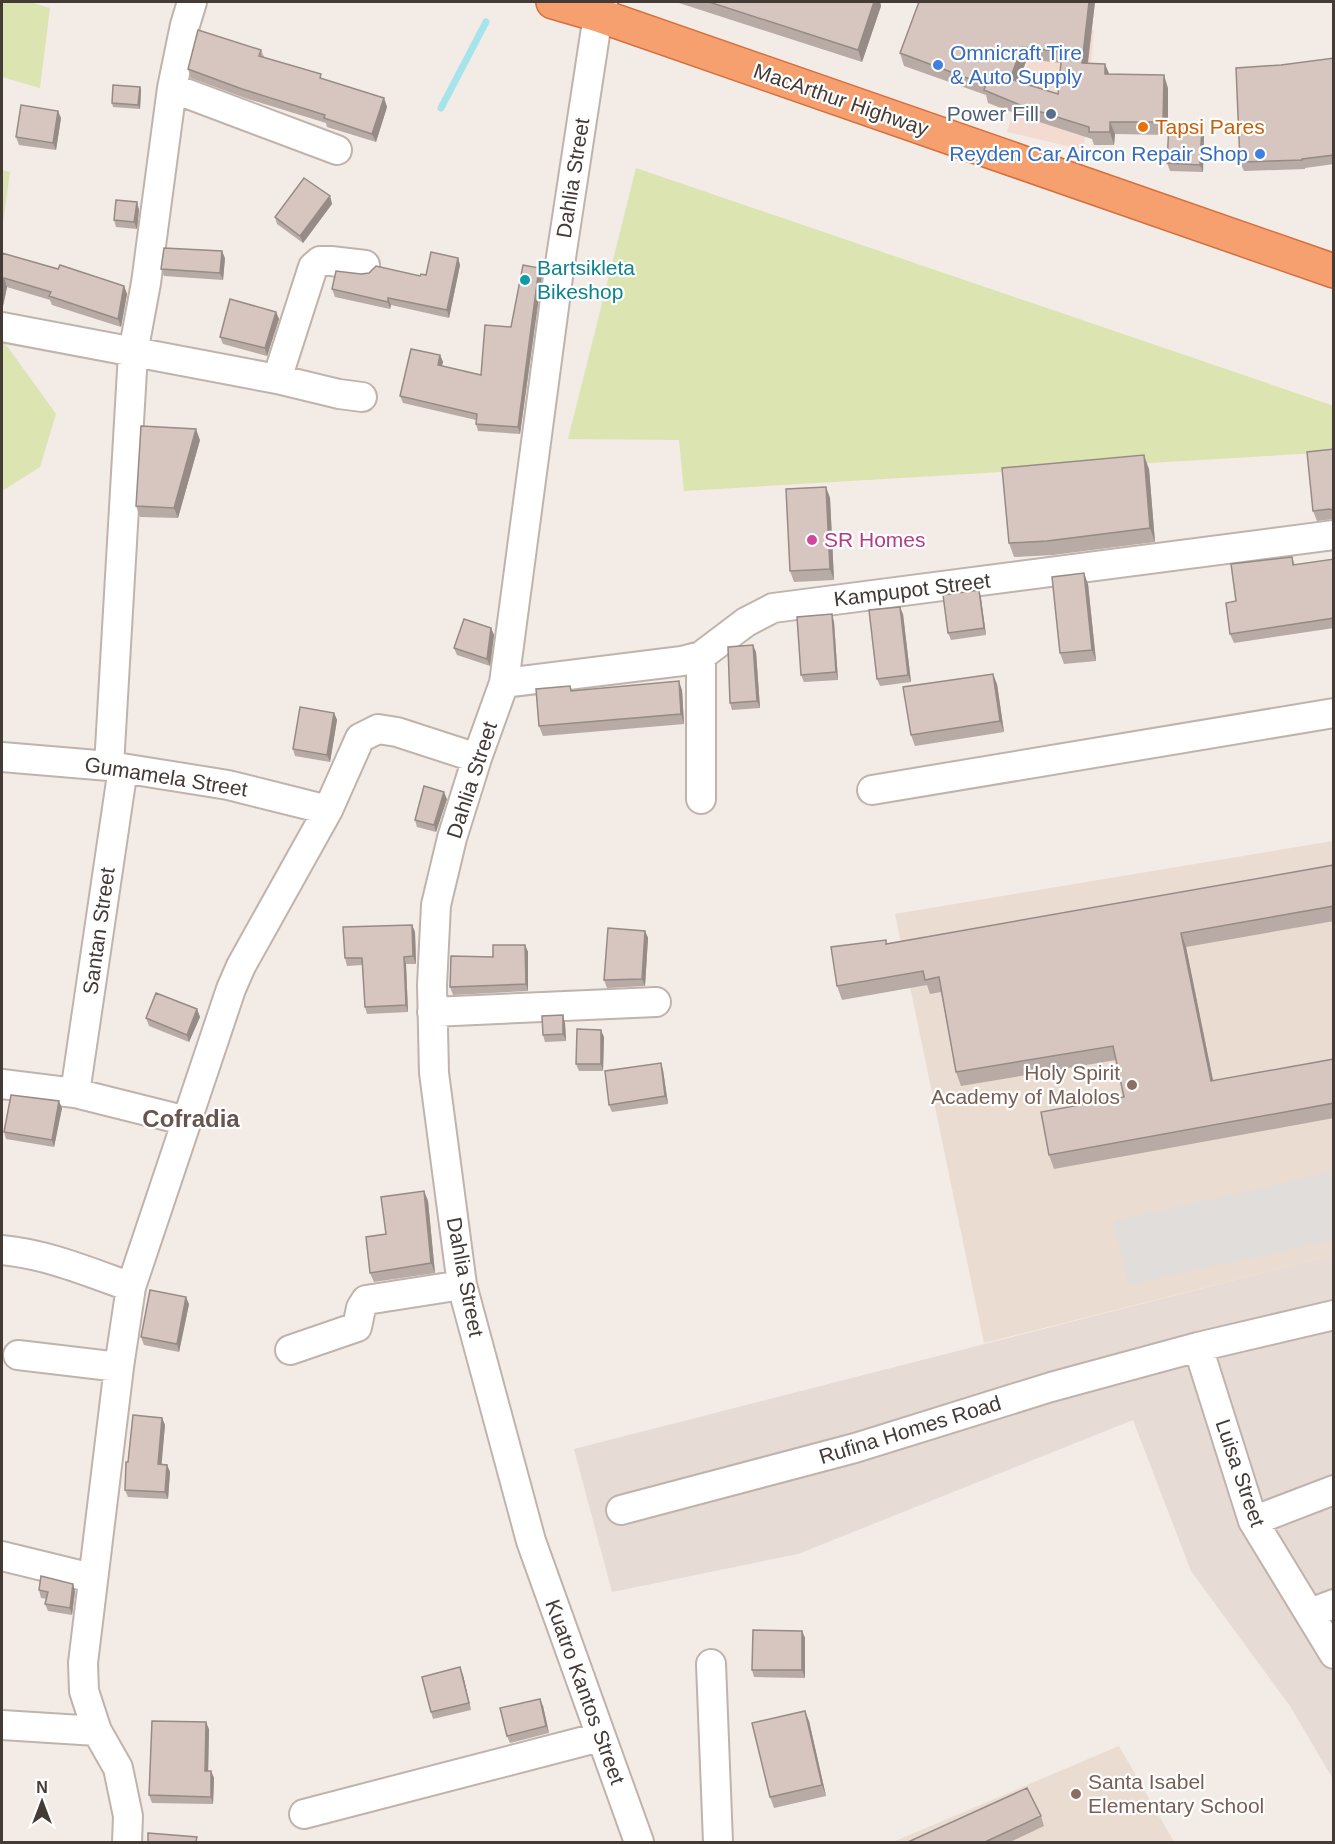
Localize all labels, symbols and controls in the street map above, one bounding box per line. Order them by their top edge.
place label: Omnicraft Tire & Auto Supply [950,41,1082,88]
marker: Omnicraft Tire & Auto Supply [931,58,945,72]
street label: MacArthur Highway [751,59,932,140]
place label: Power Fill [947,102,1039,125]
marker: Power Fill [1044,107,1058,121]
place label: Tapsi Pares [1155,115,1265,138]
street label: Dahlia Street [552,116,593,240]
marker: Tapsi Pares [1136,120,1150,134]
place label: Reyden Car Aircon Repair Shop [949,142,1248,165]
marker: Reyden Car Aircon Repair Shop [1253,147,1267,161]
place label: Bartsikleta Bikeshop [537,256,635,303]
marker: Bartsikleta Bikeshop [518,273,532,287]
place label: SR Homes [824,528,926,551]
marker: SR Homes [805,533,819,547]
street label: Kampupot Street [832,568,992,611]
street label: Dahlia Street [442,718,501,841]
street label: Gumamela Street [83,752,249,801]
street label: Santan Street [78,866,119,996]
place label: Holy Spirit Academy of Malolos [931,1061,1120,1108]
marker: Holy Spirit Academy of Malolos [1125,1078,1139,1092]
district label: Cofradia [142,1105,240,1132]
street label: Dahlia Street [443,1215,488,1339]
street label: Rufina Homes Road [816,1391,1004,1468]
street label: Luisa Street [1211,1416,1270,1530]
street label: Kuatro Kantos Street [541,1596,630,1788]
place label: Santa Isabel Elementary School [1088,1770,1264,1817]
north arrow [12,1772,72,1832]
text: N [36,1779,48,1796]
marker: Santa Isabel Elementary School [1069,1787,1083,1801]

